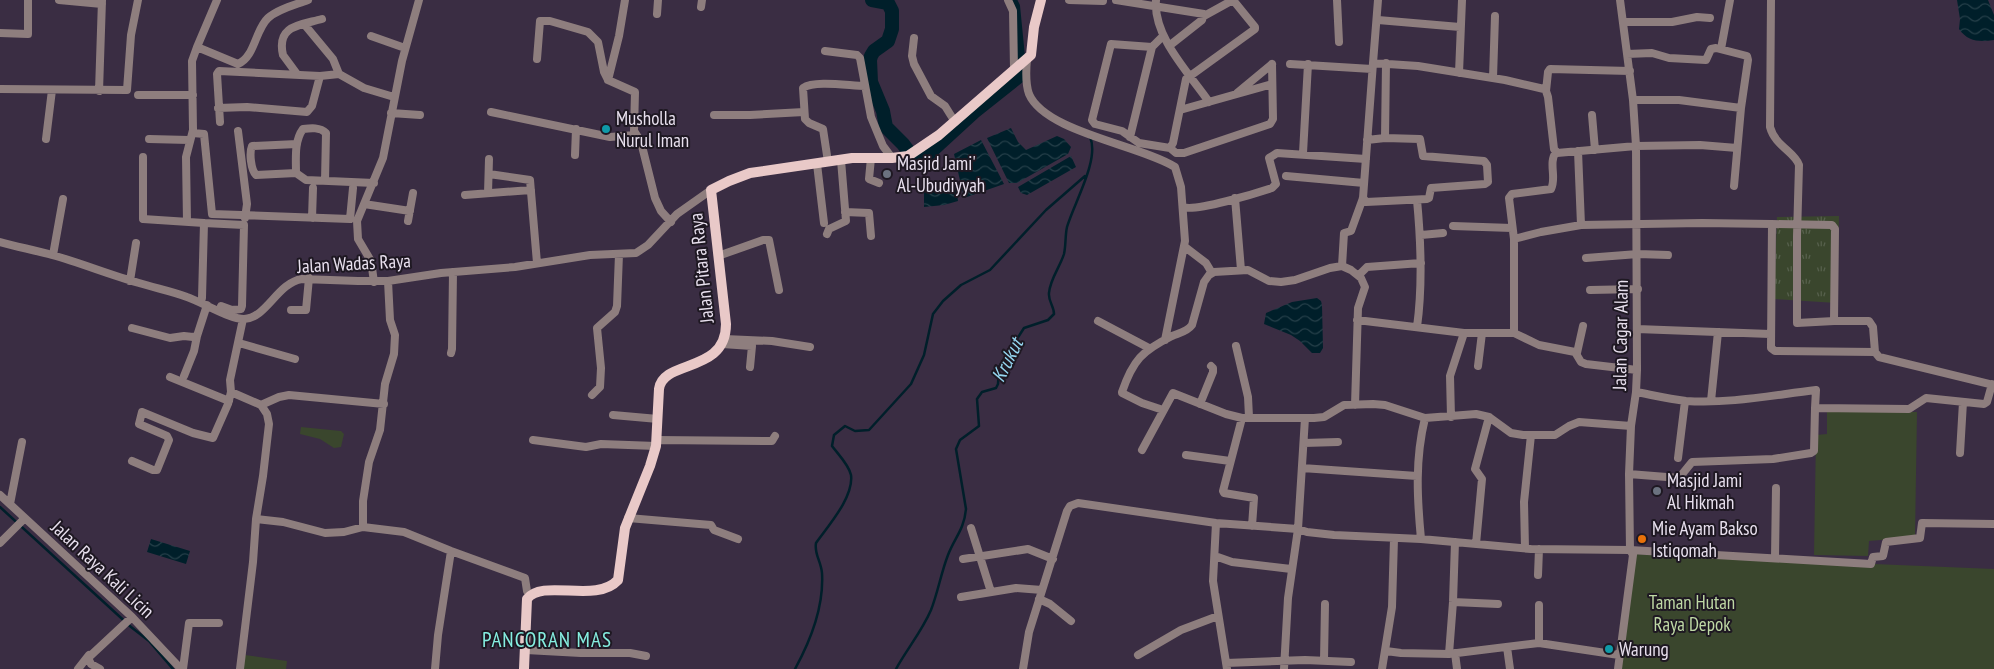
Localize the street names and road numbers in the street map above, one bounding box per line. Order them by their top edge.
street label: Jalan Pitara Raya [683,212,719,325]
street label: Jalan Wadas Raya [296,248,411,278]
street label: Jalan Cagar Alam [1607,280,1633,391]
street label: Jalan Raya Kali Licin [46,514,160,623]

